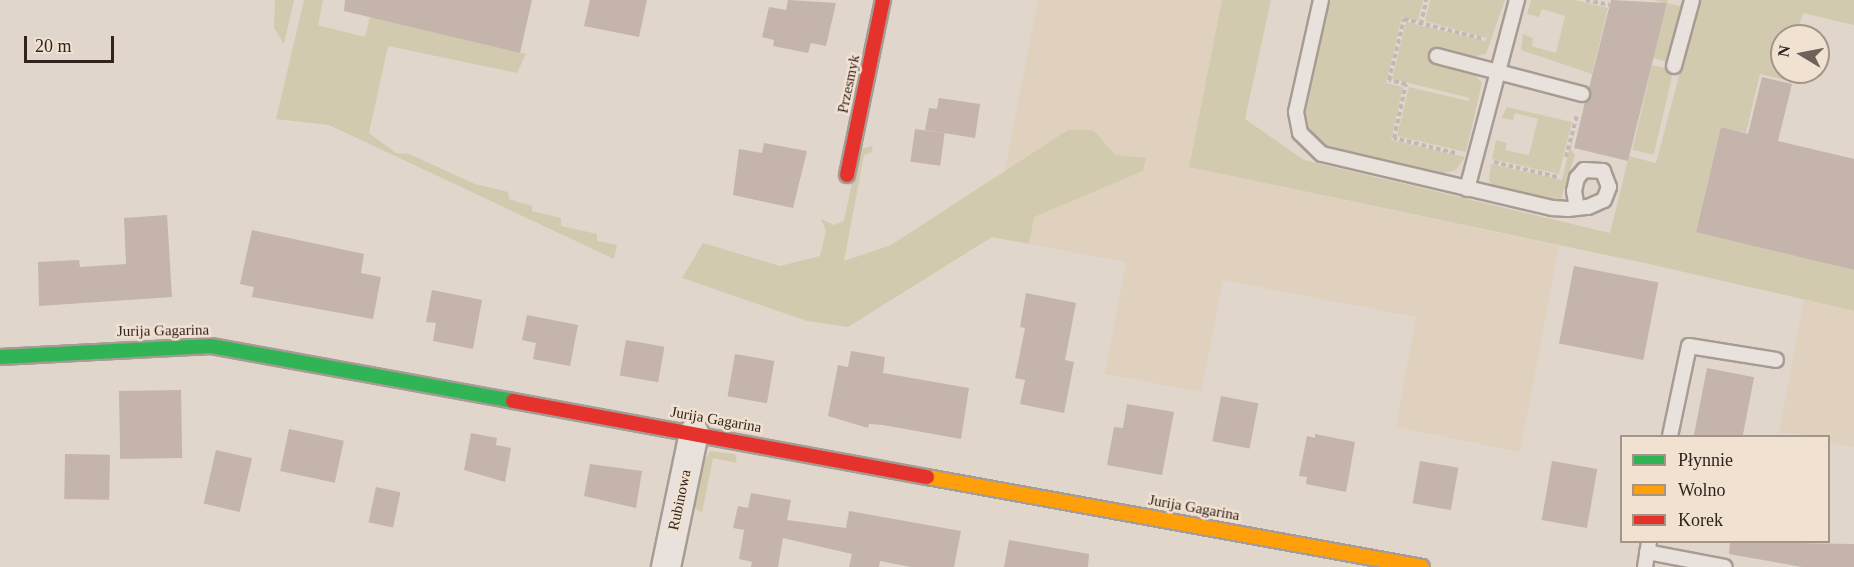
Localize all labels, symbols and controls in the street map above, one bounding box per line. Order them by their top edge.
scale bar [27,24,117,62]
north arrow [1770,24,1830,84]
text: 20 m [35,36,72,56]
text: N [1774,44,1793,58]
street label: Przesmyk [834,53,864,115]
street label: Jurija Gagarina [117,321,209,341]
street label: Jurija Gagarina [669,403,763,437]
legend [1620,435,1830,543]
text: Płynnie [1678,450,1733,470]
street label: Rubinowa [665,468,695,532]
text: Wolno [1678,480,1726,500]
street label: Jurija Gagarina [1147,491,1241,525]
text: Korek [1678,510,1723,530]

